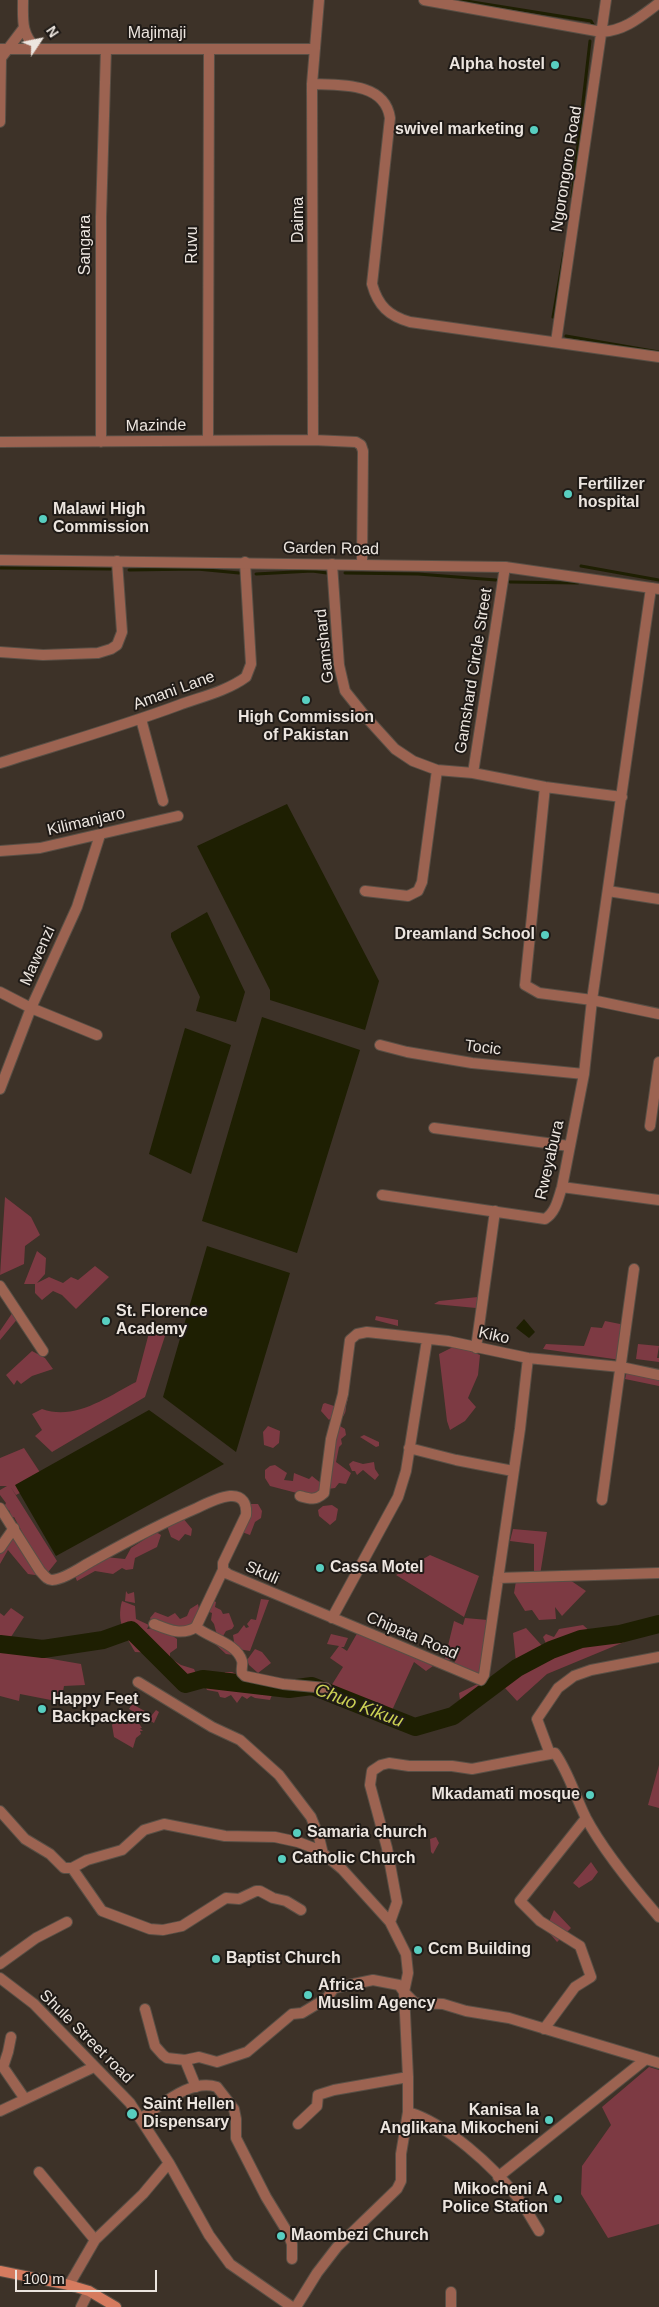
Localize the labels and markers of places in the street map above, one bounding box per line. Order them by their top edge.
place label: Alpha hostel [449,55,545,75]
marker: Alpha hostel [549,59,561,71]
place label: swivel marketing [395,120,524,140]
marker: swivel marketing [528,124,540,136]
place label: Fertilizer hospital [578,475,645,513]
marker: Fertilizer hospital [562,488,574,500]
place label: Malawi High Commission [53,500,149,538]
marker: Malawi High Commission [37,513,49,525]
marker: High Commission of Pakistan [300,694,312,706]
place label: High Commission of Pakistan [238,708,374,746]
place label: Dreamland School [395,925,535,945]
marker: Dreamland School [539,929,551,941]
place label: St. Florence Academy [116,1302,208,1340]
marker: St. Florence Academy [100,1315,112,1327]
place label: Cassa Motel [330,1558,423,1578]
marker: Cassa Motel [314,1562,326,1574]
place label: Happy Feet Backpackers [52,1690,151,1728]
marker: Happy Feet Backpackers [36,1703,48,1715]
place label: Mkadamati mosque [432,1785,580,1805]
marker: Mkadamati mosque [584,1789,596,1801]
place label: Samaria church [307,1823,427,1843]
marker: Samaria church [291,1827,303,1839]
place label: Catholic Church [292,1849,416,1869]
marker: Catholic Church [276,1853,288,1865]
place label: Ccm Building [428,1940,531,1960]
marker: Ccm Building [412,1944,424,1956]
place label: Baptist Church [226,1949,341,1969]
marker: Baptist Church [210,1953,222,1965]
place label: Africa Muslim Agency [318,1976,435,2014]
marker: Africa Muslim Agency [302,1989,314,2001]
place label: Saint Hellen Dispensary [143,2095,235,2133]
place label: Kanisa la Anglikana Mikocheni [380,2101,539,2139]
marker: Saint Hellen Dispensary [125,2107,139,2121]
marker: Kanisa la Anglikana Mikocheni [543,2114,555,2126]
place label: Mikocheni A Police Station [442,2180,548,2218]
marker: Mikocheni A Police Station [552,2193,564,2205]
place label: Maombezi Church [291,2226,429,2246]
marker: Maombezi Church [275,2230,287,2242]

